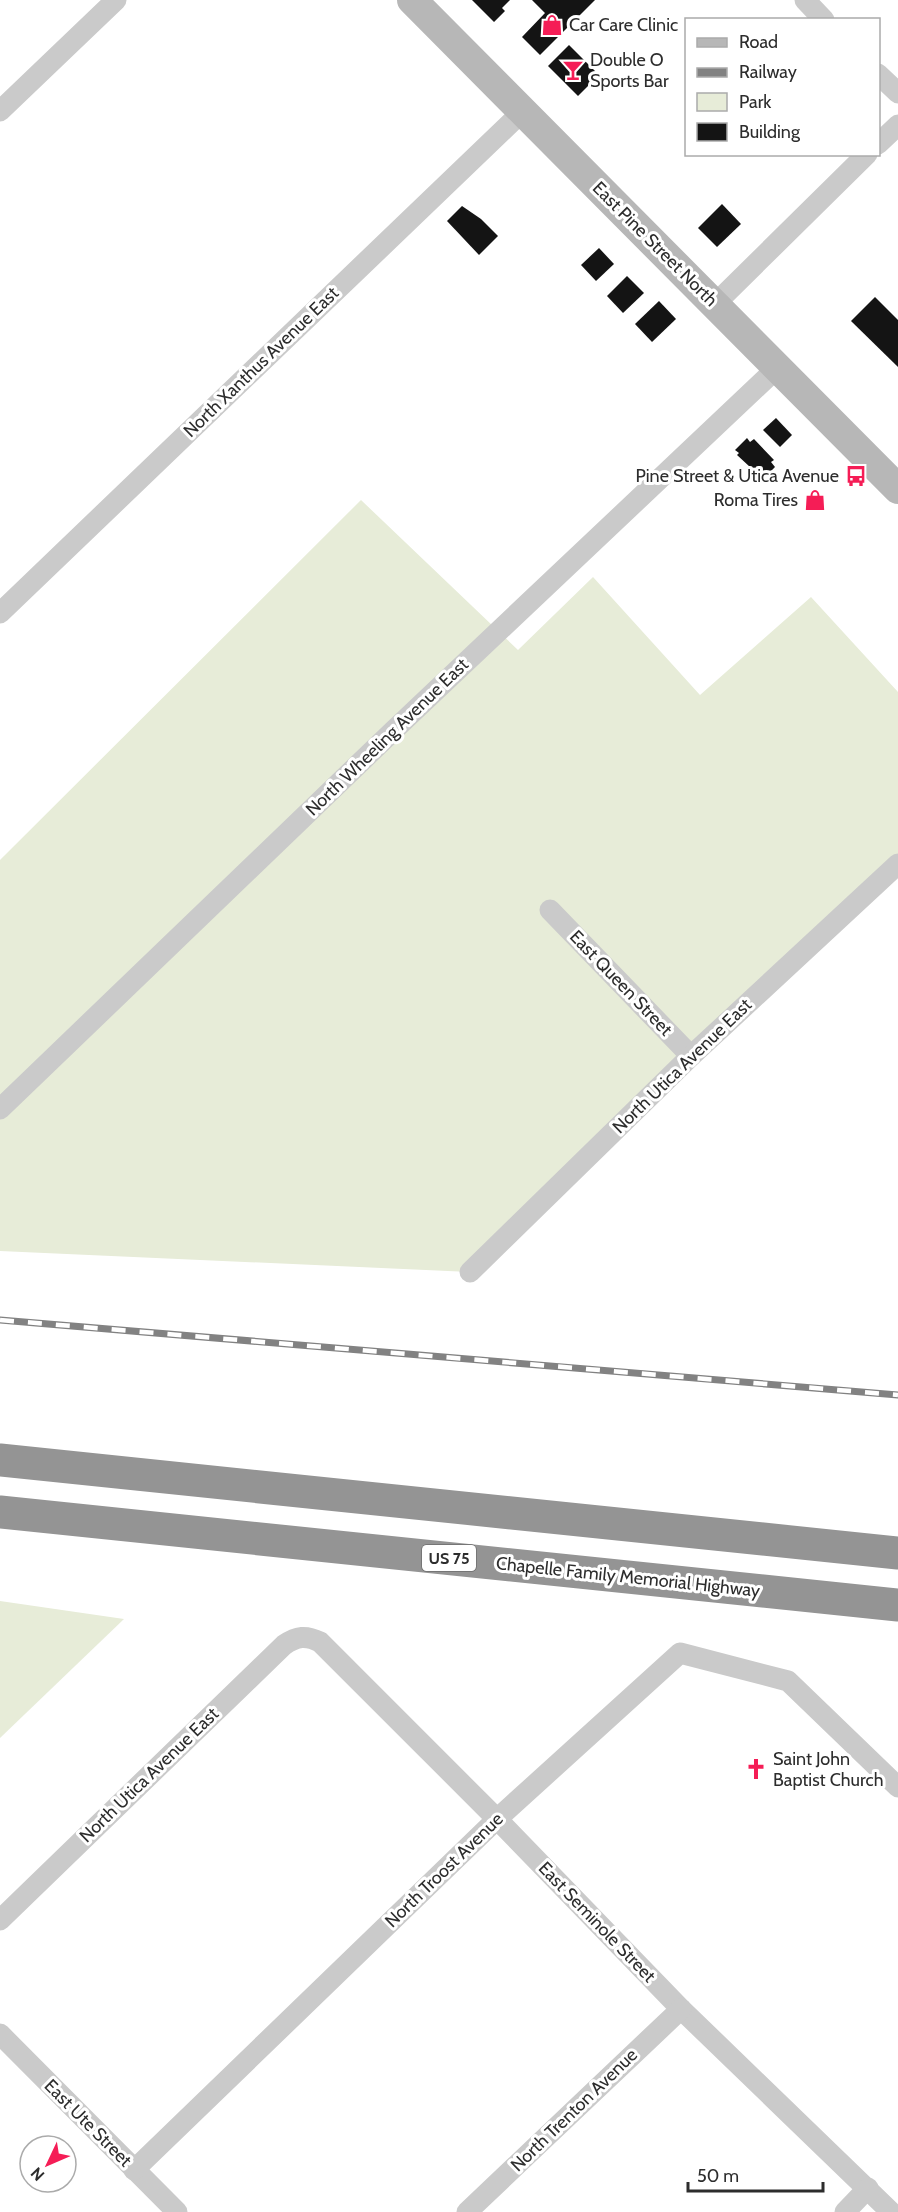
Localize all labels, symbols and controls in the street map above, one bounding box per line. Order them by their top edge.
shop icon: Car Care Clinic [540,13,564,37]
place label: Car Care Clinic [569,14,678,36]
legend [685,18,880,156]
text: Road [739,31,778,53]
place label: Double O Sports Bar [590,49,669,92]
bar icon: Double O Sports Bar [561,58,585,82]
text: Railway [739,61,797,83]
text: Park [739,91,772,113]
text: Building [739,121,801,143]
street label: East Pine Street North [588,177,722,311]
street label: North Xanthus Avenue East [179,282,343,442]
bus stop icon: Pine Street & Utica Avenue [844,464,868,488]
place label: Pine Street & Utica Avenue [636,465,839,487]
shop icon: Roma Tires [803,488,827,512]
place label: Roma Tires [714,489,798,511]
street label: North Wheeling Avenue East [301,654,473,820]
street label: East Queen Street [565,926,677,1040]
street label: North Utica Avenue East [608,994,756,1138]
road number: US 75 [422,1545,476,1571]
street label: Chapelle Family Memorial Highway [495,1552,761,1602]
street label: North Utica Avenue East [75,1703,223,1847]
place label: Saint John Baptist Church [773,1748,883,1791]
church icon: Saint John Baptist Church [744,1757,768,1781]
street label: North Troost Avenue [380,1808,508,1932]
street label: East Seminole Street [534,1857,660,1987]
street label: North Trenton Avenue [506,2044,642,2176]
street label: East Ute Street [40,2075,136,2171]
north arrow [18,2134,78,2194]
scale bar [688,2155,823,2193]
text: N [27,2163,48,2185]
text: 50 m [697,2165,739,2187]

